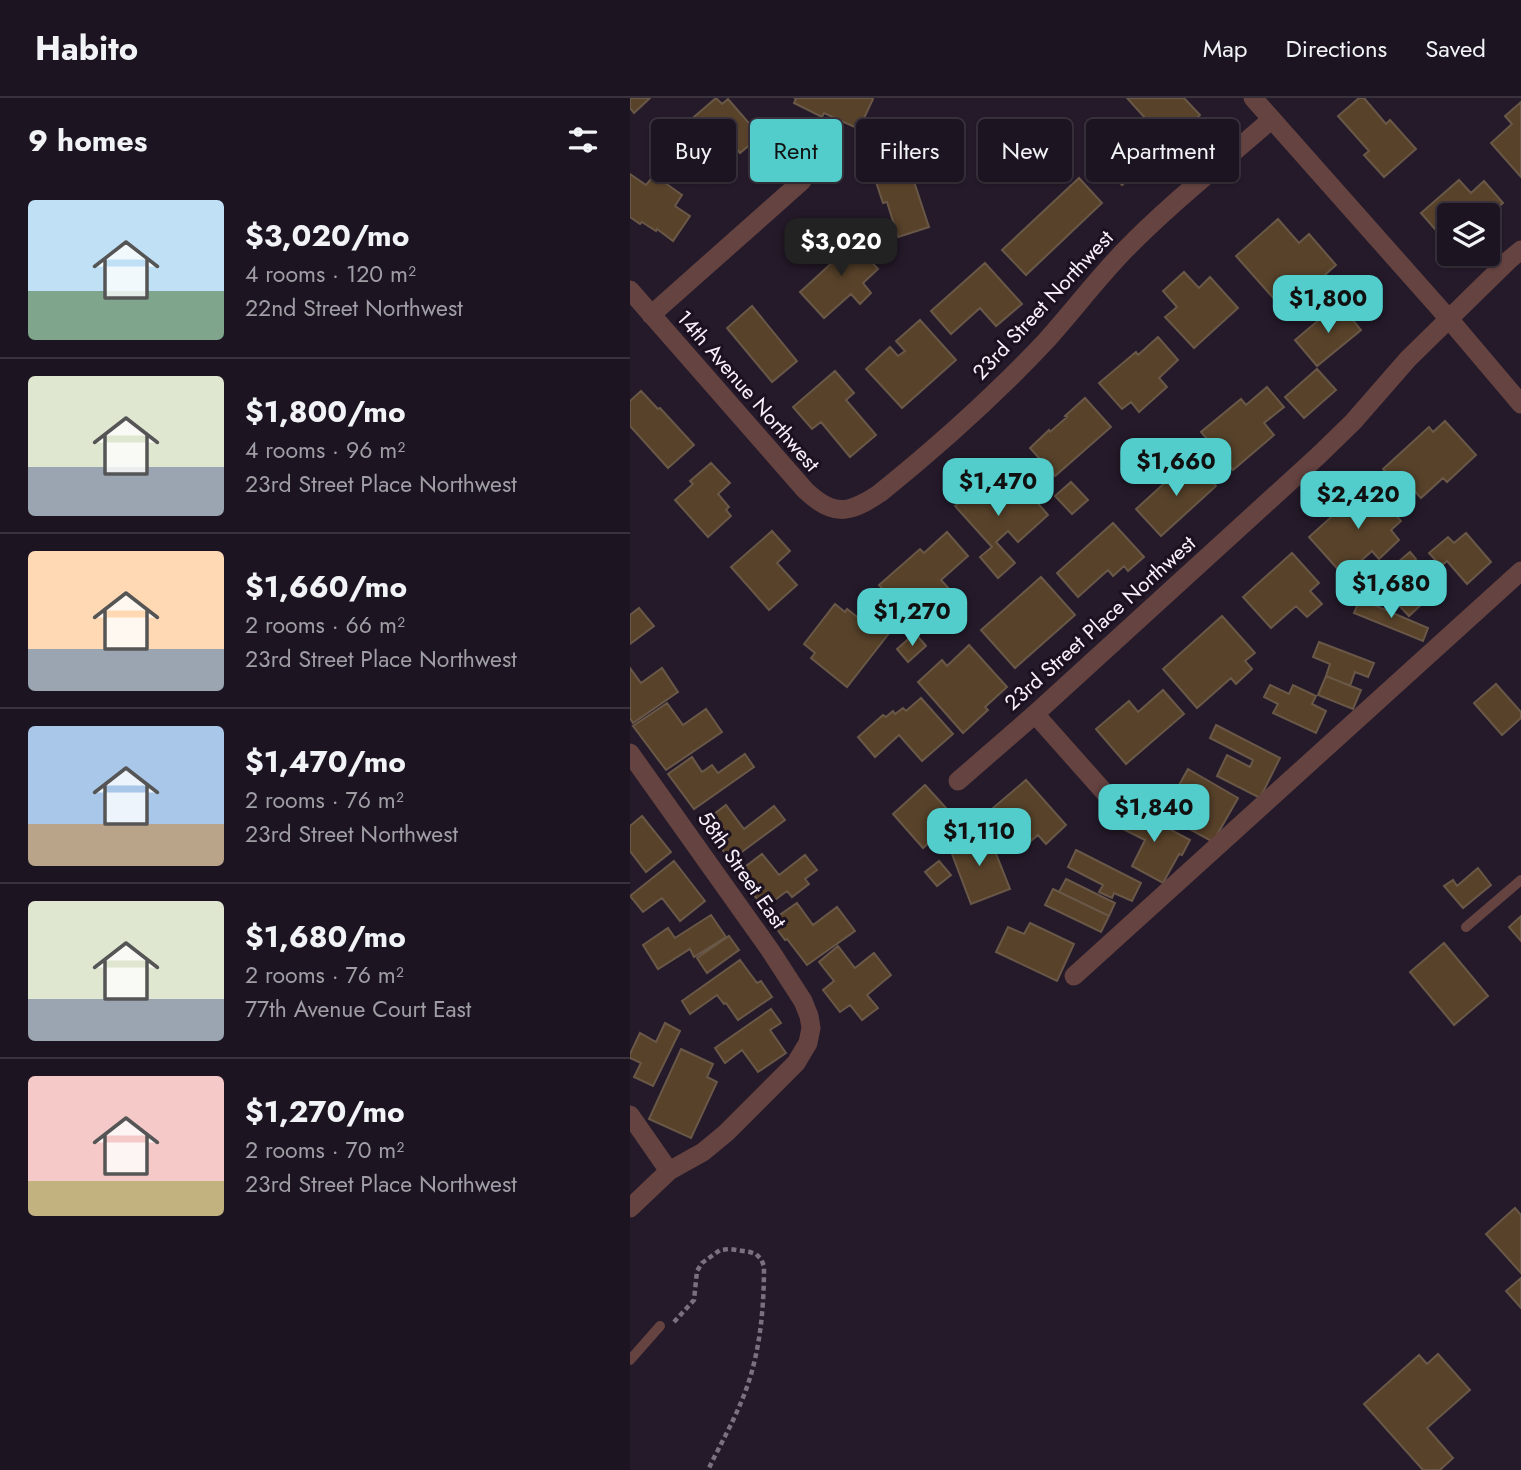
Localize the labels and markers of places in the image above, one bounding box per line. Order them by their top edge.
pin: $3,020 [784,218,898,278]
pin: $1,800 [1271,275,1385,335]
pin: $1,660 [1119,438,1233,498]
pin: $1,470 [941,458,1055,518]
pin: $2,420 [1301,472,1415,531]
pin: $1,680 [1334,560,1448,620]
pin: $1,270 [855,588,969,648]
pin: $1,840 [1097,784,1211,844]
pin: $1,110 [922,808,1036,868]

